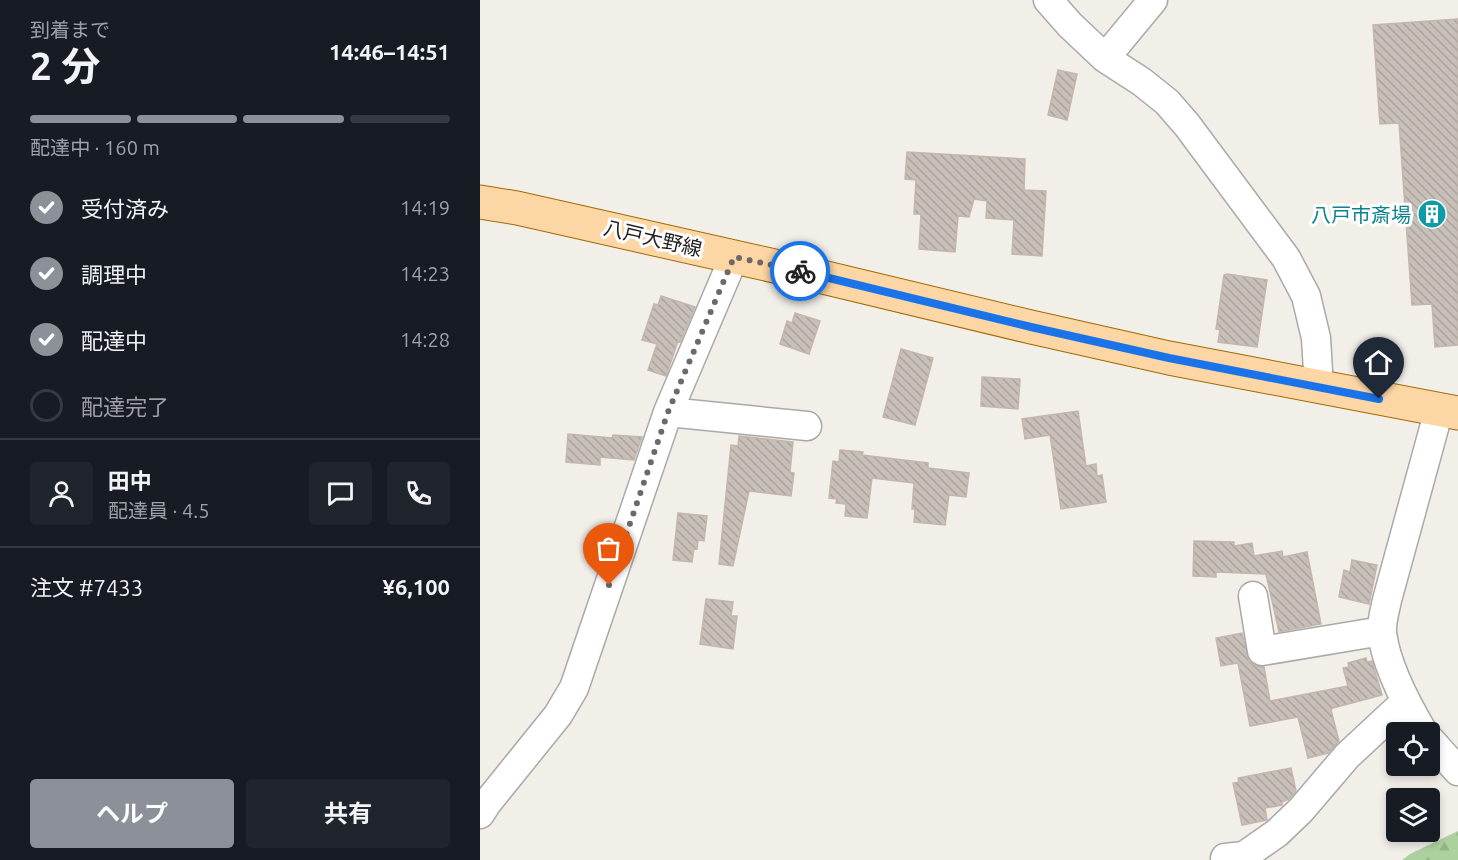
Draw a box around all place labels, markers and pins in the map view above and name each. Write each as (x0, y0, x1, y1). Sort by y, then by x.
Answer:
building icon: 八戸市斎場 (1416, 198, 1448, 230)
place label: 八戸市斎場 (1311, 203, 1411, 226)
pin (1353, 337, 1404, 399)
pin (583, 523, 634, 585)

